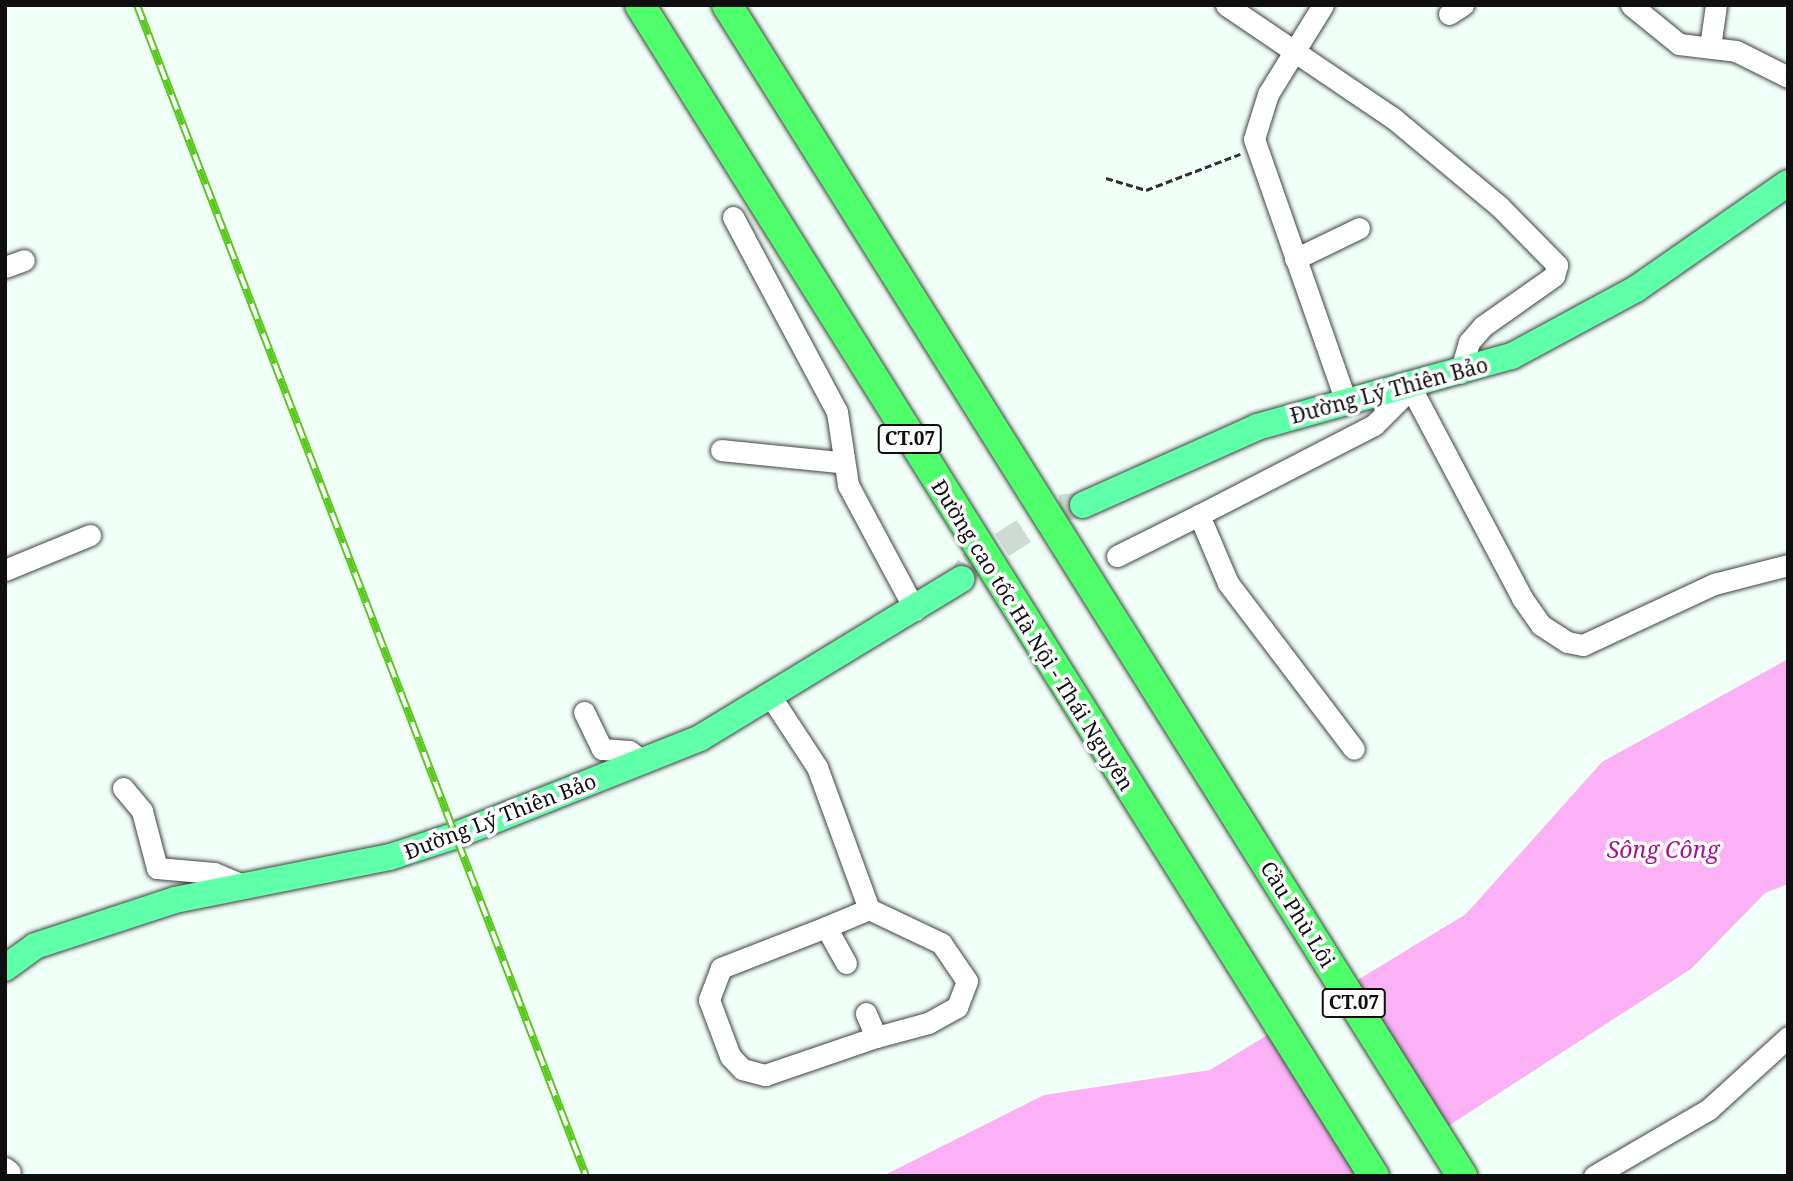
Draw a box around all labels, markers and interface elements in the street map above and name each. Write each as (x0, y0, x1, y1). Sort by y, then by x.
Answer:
street label: Đường Lý Thiên Bảo (1287, 351, 1491, 429)
road number: CT.07 (877, 424, 943, 454)
street label: Đường cao tốc Hà Nội - Thái Nguyên (926, 475, 1140, 795)
street label: Đường Lý Thiên Bảo (400, 768, 600, 864)
water label: Sông Công (1607, 835, 1719, 863)
street label: Cầu Phù Lôi (1255, 856, 1341, 972)
road number: CT.07 (1321, 987, 1387, 1018)

